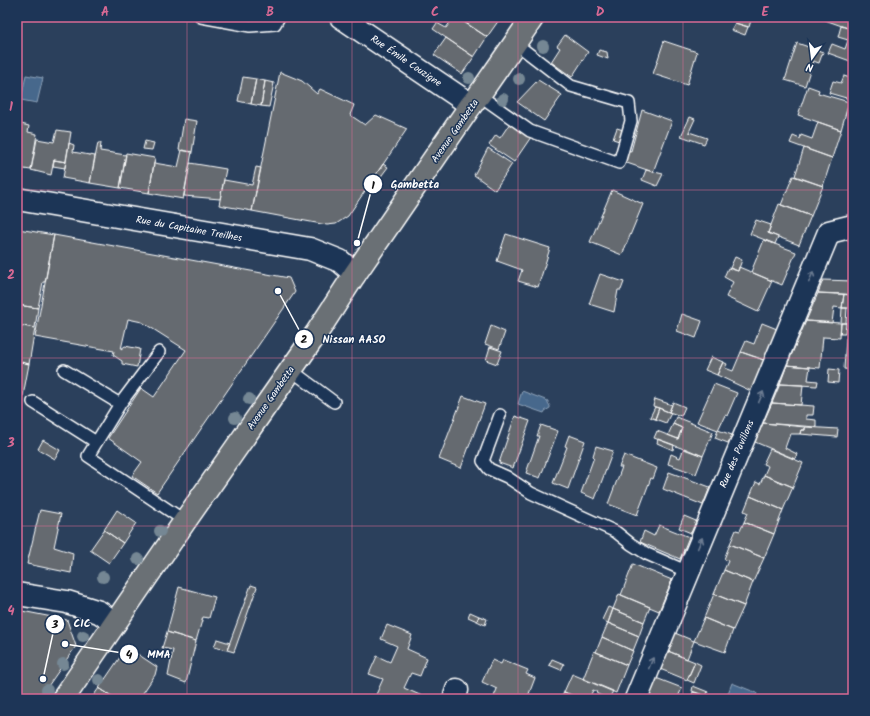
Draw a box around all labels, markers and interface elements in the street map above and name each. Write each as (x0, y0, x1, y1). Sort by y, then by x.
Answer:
text: A (101, 2, 109, 23)
text: B (266, 2, 274, 23)
text: C (431, 2, 439, 23)
text: D (596, 2, 605, 23)
text: E (761, 2, 769, 23)
street label: Rue Émile Couzigne (367, 31, 445, 91)
north arrow (792, 38, 832, 78)
text: N (804, 57, 815, 76)
street label: Avenue Gambetta (427, 96, 483, 166)
text: 1 (9, 97, 13, 118)
callout: Gambetta (363, 173, 447, 196)
text: 1 (371, 176, 375, 195)
text: Gambetta (391, 176, 440, 194)
street label: Rue du Capitaine Treilhes (135, 212, 244, 246)
text: 2 (7, 265, 15, 286)
one-way arrow (807, 271, 815, 283)
callout: Nissan AASO (294, 328, 393, 351)
text: 2 (301, 330, 308, 349)
text: Nissan AASO (323, 331, 386, 349)
street label: Avenue Gambetta (243, 363, 299, 433)
one-way arrow (758, 391, 766, 403)
street label: Rue des Pavillons (715, 417, 759, 491)
text: 3 (6, 433, 15, 454)
one-way arrow (697, 537, 705, 549)
text: 4 (7, 601, 15, 622)
callout: CIC (45, 612, 98, 635)
text: 3 (51, 615, 59, 634)
text: CIC (74, 615, 91, 633)
callout: MMA (119, 643, 179, 666)
text: 4 (126, 645, 133, 664)
text: MMA (147, 646, 171, 664)
one-way arrow (647, 657, 655, 669)

